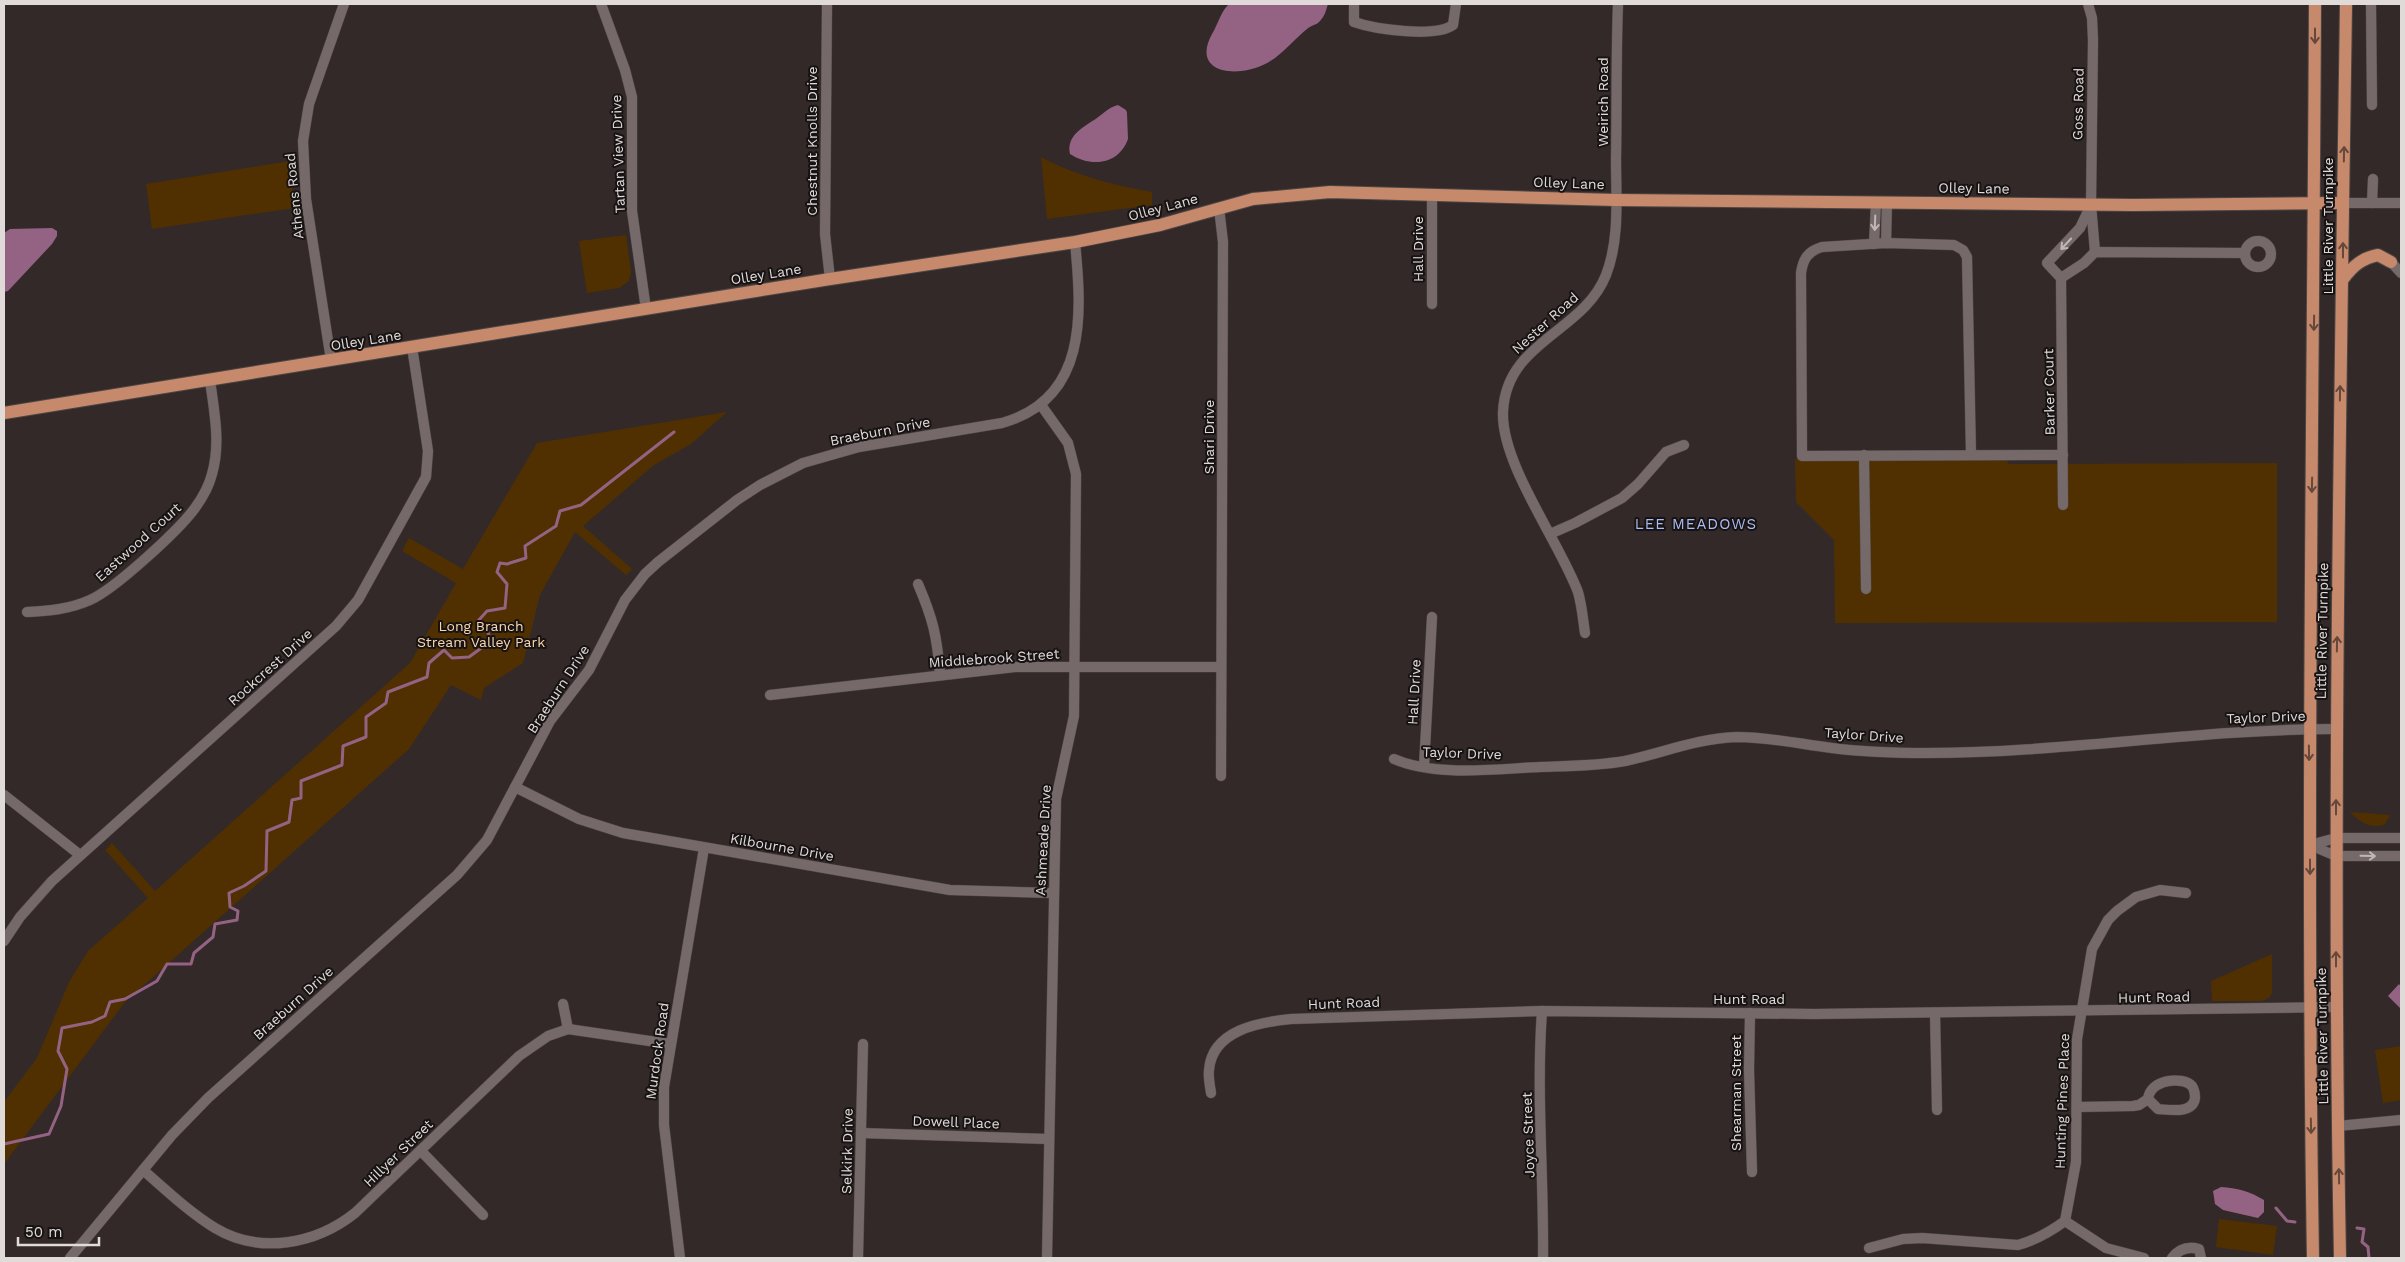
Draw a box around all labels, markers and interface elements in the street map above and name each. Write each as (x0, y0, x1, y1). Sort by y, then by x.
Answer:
one-way arrow (2310, 28, 2320, 44)
street label: Weirich Road (1595, 57, 1611, 147)
street label: Chestnut Knolls Drive (804, 66, 820, 216)
street label: Goss Road (2069, 68, 2087, 140)
street label: Tartan View Drive (608, 94, 628, 214)
one-way arrow (2339, 147, 2348, 163)
street label: Athens Road (282, 152, 306, 240)
street label: Little River Turnpike (2320, 157, 2336, 295)
street label: Olley Lane (1533, 174, 1605, 192)
street label: Olley Lane (1938, 179, 2010, 197)
street label: Olley Lane (1126, 190, 1200, 224)
one-way arrow (1870, 214, 1880, 231)
street label: Hall Drive (1410, 216, 1426, 282)
one-way arrow (2060, 237, 2072, 250)
one-way arrow (2338, 242, 2348, 258)
street label: Olley Lane (729, 261, 803, 287)
street label: Nester Road (1508, 289, 1582, 357)
one-way arrow (2309, 314, 2319, 331)
street label: Olley Lane (329, 327, 403, 353)
street label: Barker Court (2040, 348, 2058, 435)
one-way arrow (2336, 385, 2345, 401)
street label: Shari Drive (1201, 400, 1217, 474)
street label: Braeburn Drive (828, 413, 932, 449)
one-way arrow (2307, 477, 2317, 493)
street label: Eastwood Court (92, 499, 184, 585)
district label: LEE MEADOWS (1635, 515, 1757, 533)
street label: Little River Turnpike (2313, 562, 2331, 700)
park label: Long Branch Stream Valley Park (417, 618, 545, 650)
street label: Rockcrest Drive (225, 625, 315, 709)
one-way arrow (2332, 637, 2342, 653)
street label: Braeburn Drive (524, 642, 592, 736)
street label: Middlebrook Street (928, 645, 1060, 671)
street label: Hall Drive (1404, 659, 1424, 725)
street label: Taylor Drive (2226, 708, 2306, 726)
street label: Taylor Drive (1824, 724, 1904, 746)
street label: Taylor Drive (1422, 744, 1502, 762)
one-way arrow (2304, 744, 2314, 761)
street label: Ashmeade Drive (1032, 784, 1054, 896)
one-way arrow (2331, 799, 2341, 816)
street label: Kilbourne Drive (729, 830, 835, 864)
one-way arrow (2360, 851, 2376, 861)
one-way arrow (2305, 858, 2315, 875)
one-way arrow (2331, 951, 2341, 967)
street label: Braeburn Drive (250, 963, 336, 1043)
street label: Little River Turnpike (2313, 967, 2331, 1105)
street label: Hunt Road (2118, 988, 2190, 1006)
street label: Hunt Road (1713, 991, 1785, 1007)
street label: Hunt Road (1308, 994, 1380, 1012)
street label: Murdock Road (642, 1002, 672, 1100)
street label: Hunting Pines Place (2052, 1033, 2072, 1169)
street label: Shearman Street (1728, 1035, 1744, 1151)
street label: Joyce Street (1518, 1092, 1537, 1178)
street label: Selkirk Drive (838, 1108, 856, 1194)
street label: Dowell Place (912, 1112, 1000, 1132)
street label: Hillyer Street (360, 1116, 436, 1190)
one-way arrow (2306, 1118, 2316, 1134)
one-way arrow (2334, 1168, 2343, 1184)
scale bar (18, 1214, 99, 1246)
text: 50 m (25, 1223, 62, 1241)

